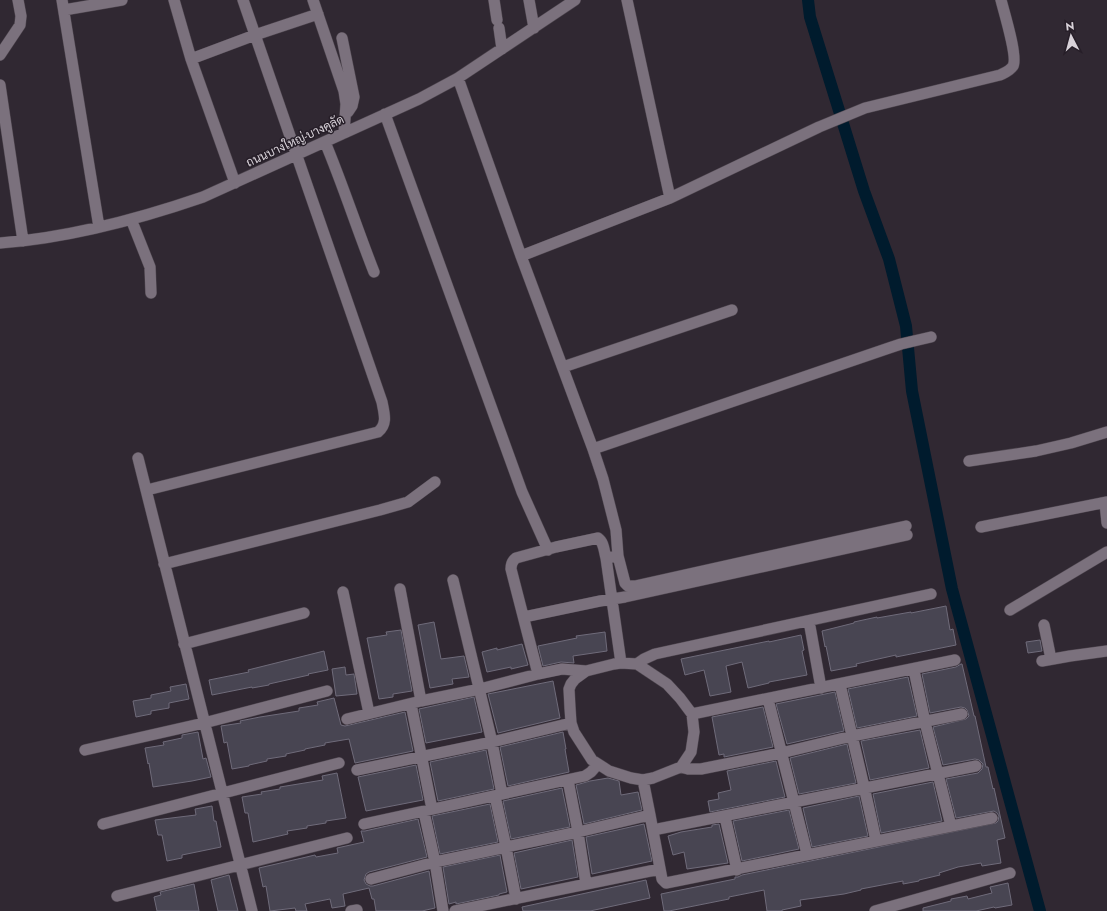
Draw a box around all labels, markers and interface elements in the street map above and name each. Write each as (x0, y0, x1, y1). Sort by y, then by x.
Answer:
north arrow (1051, 16, 1091, 56)
text: N (1065, 18, 1075, 34)
street label: ถนนบางใหญ่-บางคูลัด (243, 110, 347, 172)

